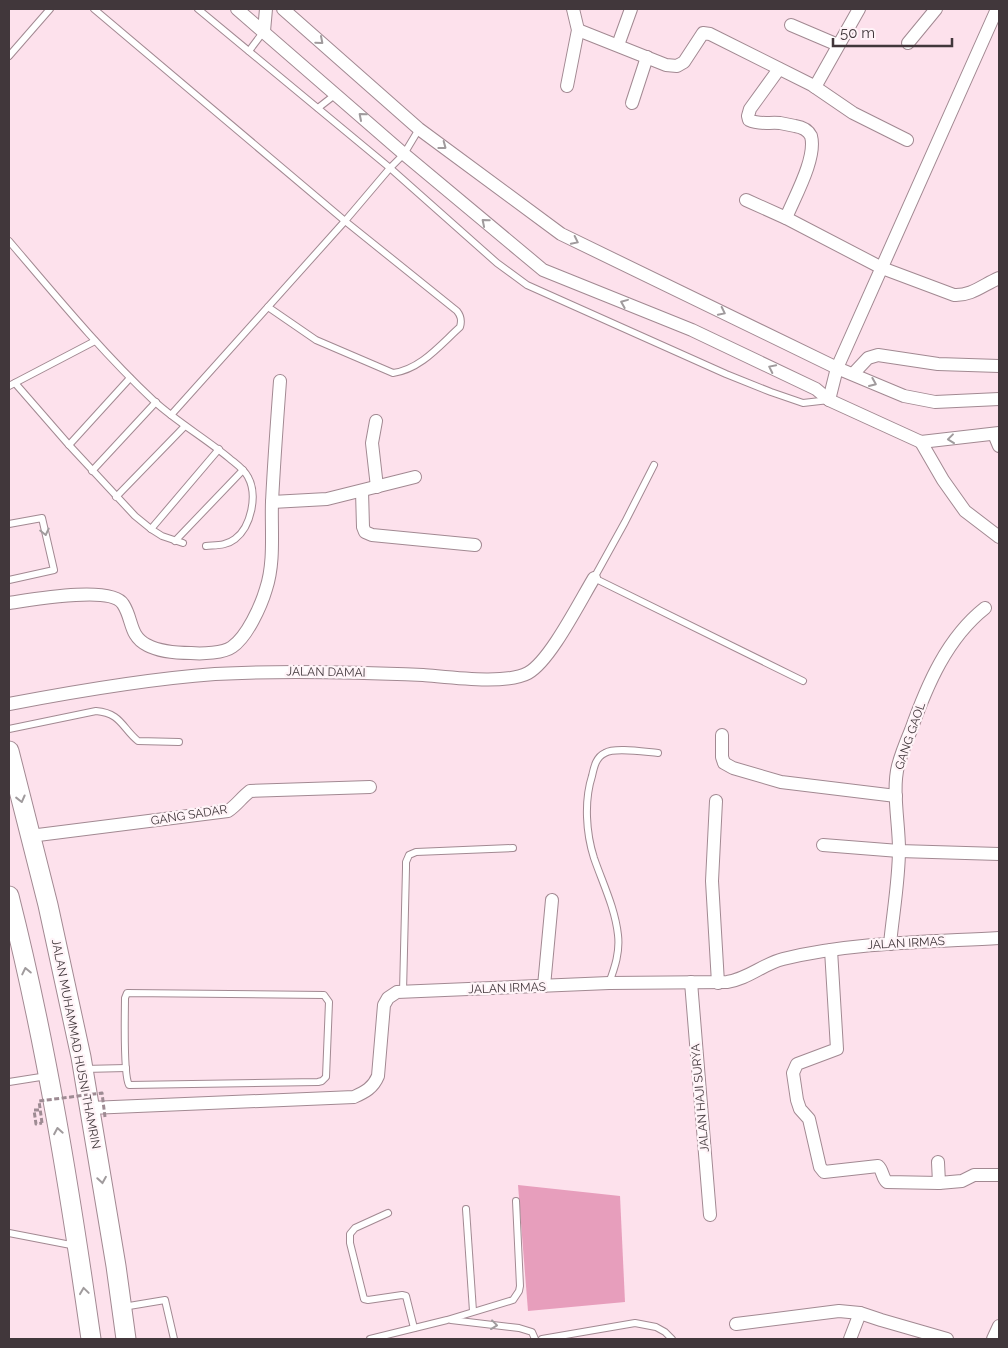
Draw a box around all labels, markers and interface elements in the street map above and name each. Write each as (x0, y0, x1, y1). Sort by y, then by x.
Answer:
scale bar (833, 15, 952, 47)
text: 50 m (840, 24, 875, 42)
one-way arrow (314, 35, 323, 44)
one-way arrow (358, 113, 367, 122)
one-way arrow (437, 140, 447, 149)
one-way arrow (482, 219, 491, 227)
one-way arrow (570, 234, 579, 244)
one-way arrow (620, 298, 629, 309)
one-way arrow (716, 305, 725, 315)
one-way arrow (768, 364, 777, 375)
one-way arrow (868, 376, 877, 387)
one-way arrow (947, 433, 955, 444)
one-way arrow (39, 528, 50, 537)
street label: JALAN DAMAI (286, 664, 366, 680)
street label: GANG GAOL (892, 701, 928, 771)
one-way arrow (15, 794, 26, 803)
street label: GANG SADAR (150, 802, 228, 828)
street label: JALAN IRMAS (867, 934, 945, 952)
street label: JALAN MUHAMMAD HUSNI THAMRIN (49, 938, 103, 1150)
one-way arrow (22, 967, 32, 976)
street label: JALAN IRMAS (468, 980, 546, 996)
street label: JALAN HAJI SURYA (688, 1043, 712, 1153)
one-way arrow (54, 1126, 64, 1135)
one-way arrow (96, 1176, 107, 1184)
one-way arrow (79, 1287, 90, 1295)
one-way arrow (489, 1319, 498, 1329)

